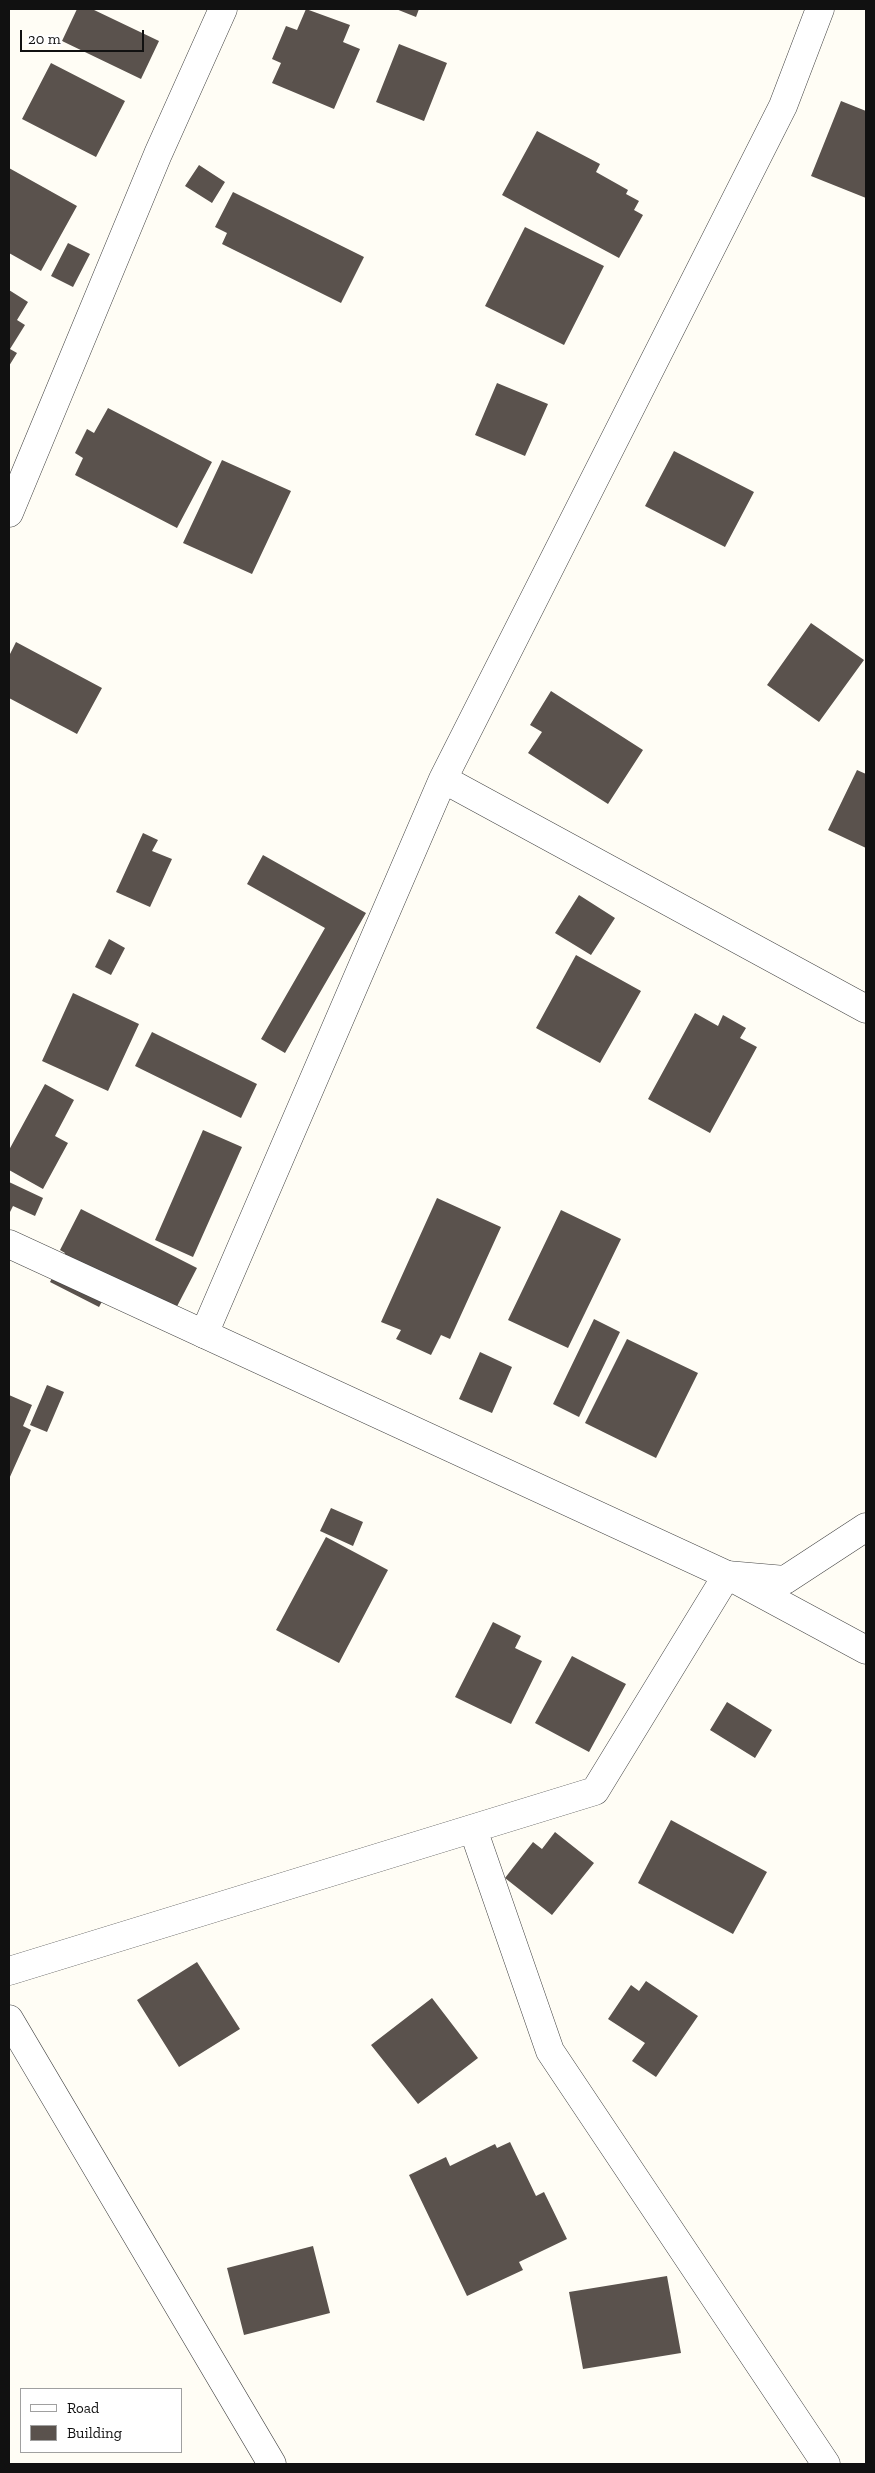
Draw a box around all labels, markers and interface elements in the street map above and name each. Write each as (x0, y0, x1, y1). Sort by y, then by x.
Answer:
scale bar (22, 20, 146, 52)
text: 20 m (28, 30, 61, 48)
legend (20, 2388, 182, 2453)
text: Road (67, 2399, 99, 2417)
text: Building (67, 2424, 122, 2442)

